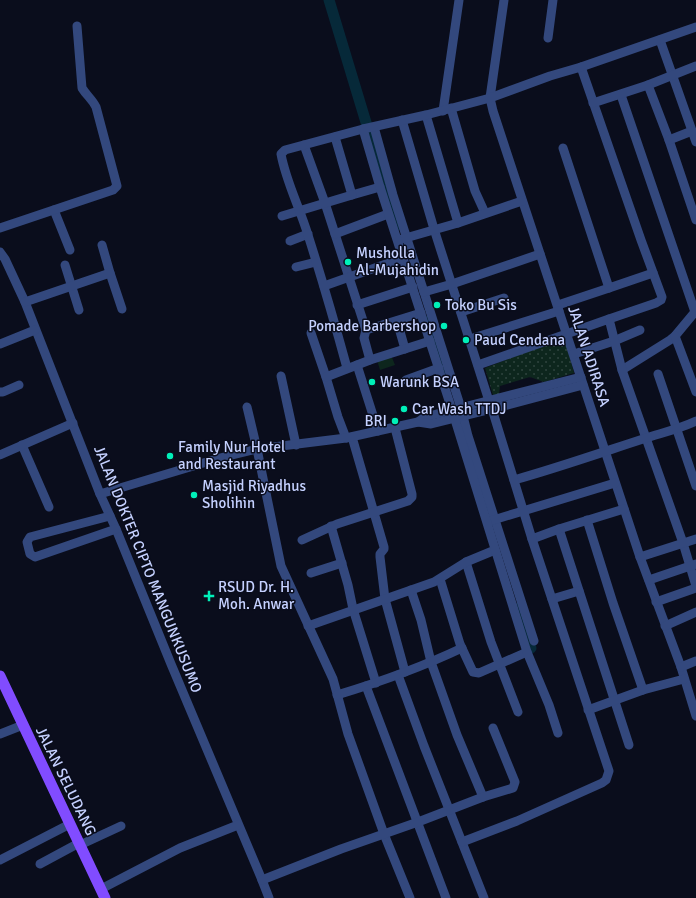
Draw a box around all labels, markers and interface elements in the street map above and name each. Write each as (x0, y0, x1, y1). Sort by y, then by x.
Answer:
place label: Musholla Al-Mujahidin (356, 244, 439, 279)
marker: Musholla Al-Mujahidin (343, 257, 353, 267)
place label: Toko Bu Sis (445, 296, 517, 314)
marker: Toko Bu Sis (432, 300, 442, 310)
street label: JALAN ADIRASA (564, 303, 614, 409)
place label: Pomade Barbershop (308, 317, 436, 335)
marker: Pomade Barbershop (439, 321, 449, 331)
place label: Paud Cendana (474, 331, 565, 349)
marker: Paud Cendana (461, 335, 471, 345)
place label: Warunk BSA (380, 373, 459, 391)
marker: Warunk BSA (367, 377, 377, 387)
place label: Car Wash TTDJ (412, 400, 507, 418)
marker: Car Wash TTDJ (399, 404, 409, 414)
place label: BRI (365, 412, 387, 430)
marker: BRI (390, 416, 400, 426)
place label: Family Nur Hotel and Restaurant (178, 438, 286, 473)
street label: JALAN DOKTER CIPTO MANGUNKUSUMO (90, 443, 206, 695)
marker: Family Nur Hotel and Restaurant (165, 451, 175, 461)
place label: Masjid Riyadhus Sholihin (202, 477, 306, 512)
marker: Masjid Riyadhus Sholihin (189, 490, 199, 500)
place label: RSUD Dr. H. Moh. Anwar (218, 578, 295, 613)
marker: RSUD Dr. H. Moh. Anwar (203, 590, 215, 602)
street label: JALAN SELUDANG (32, 724, 100, 838)

